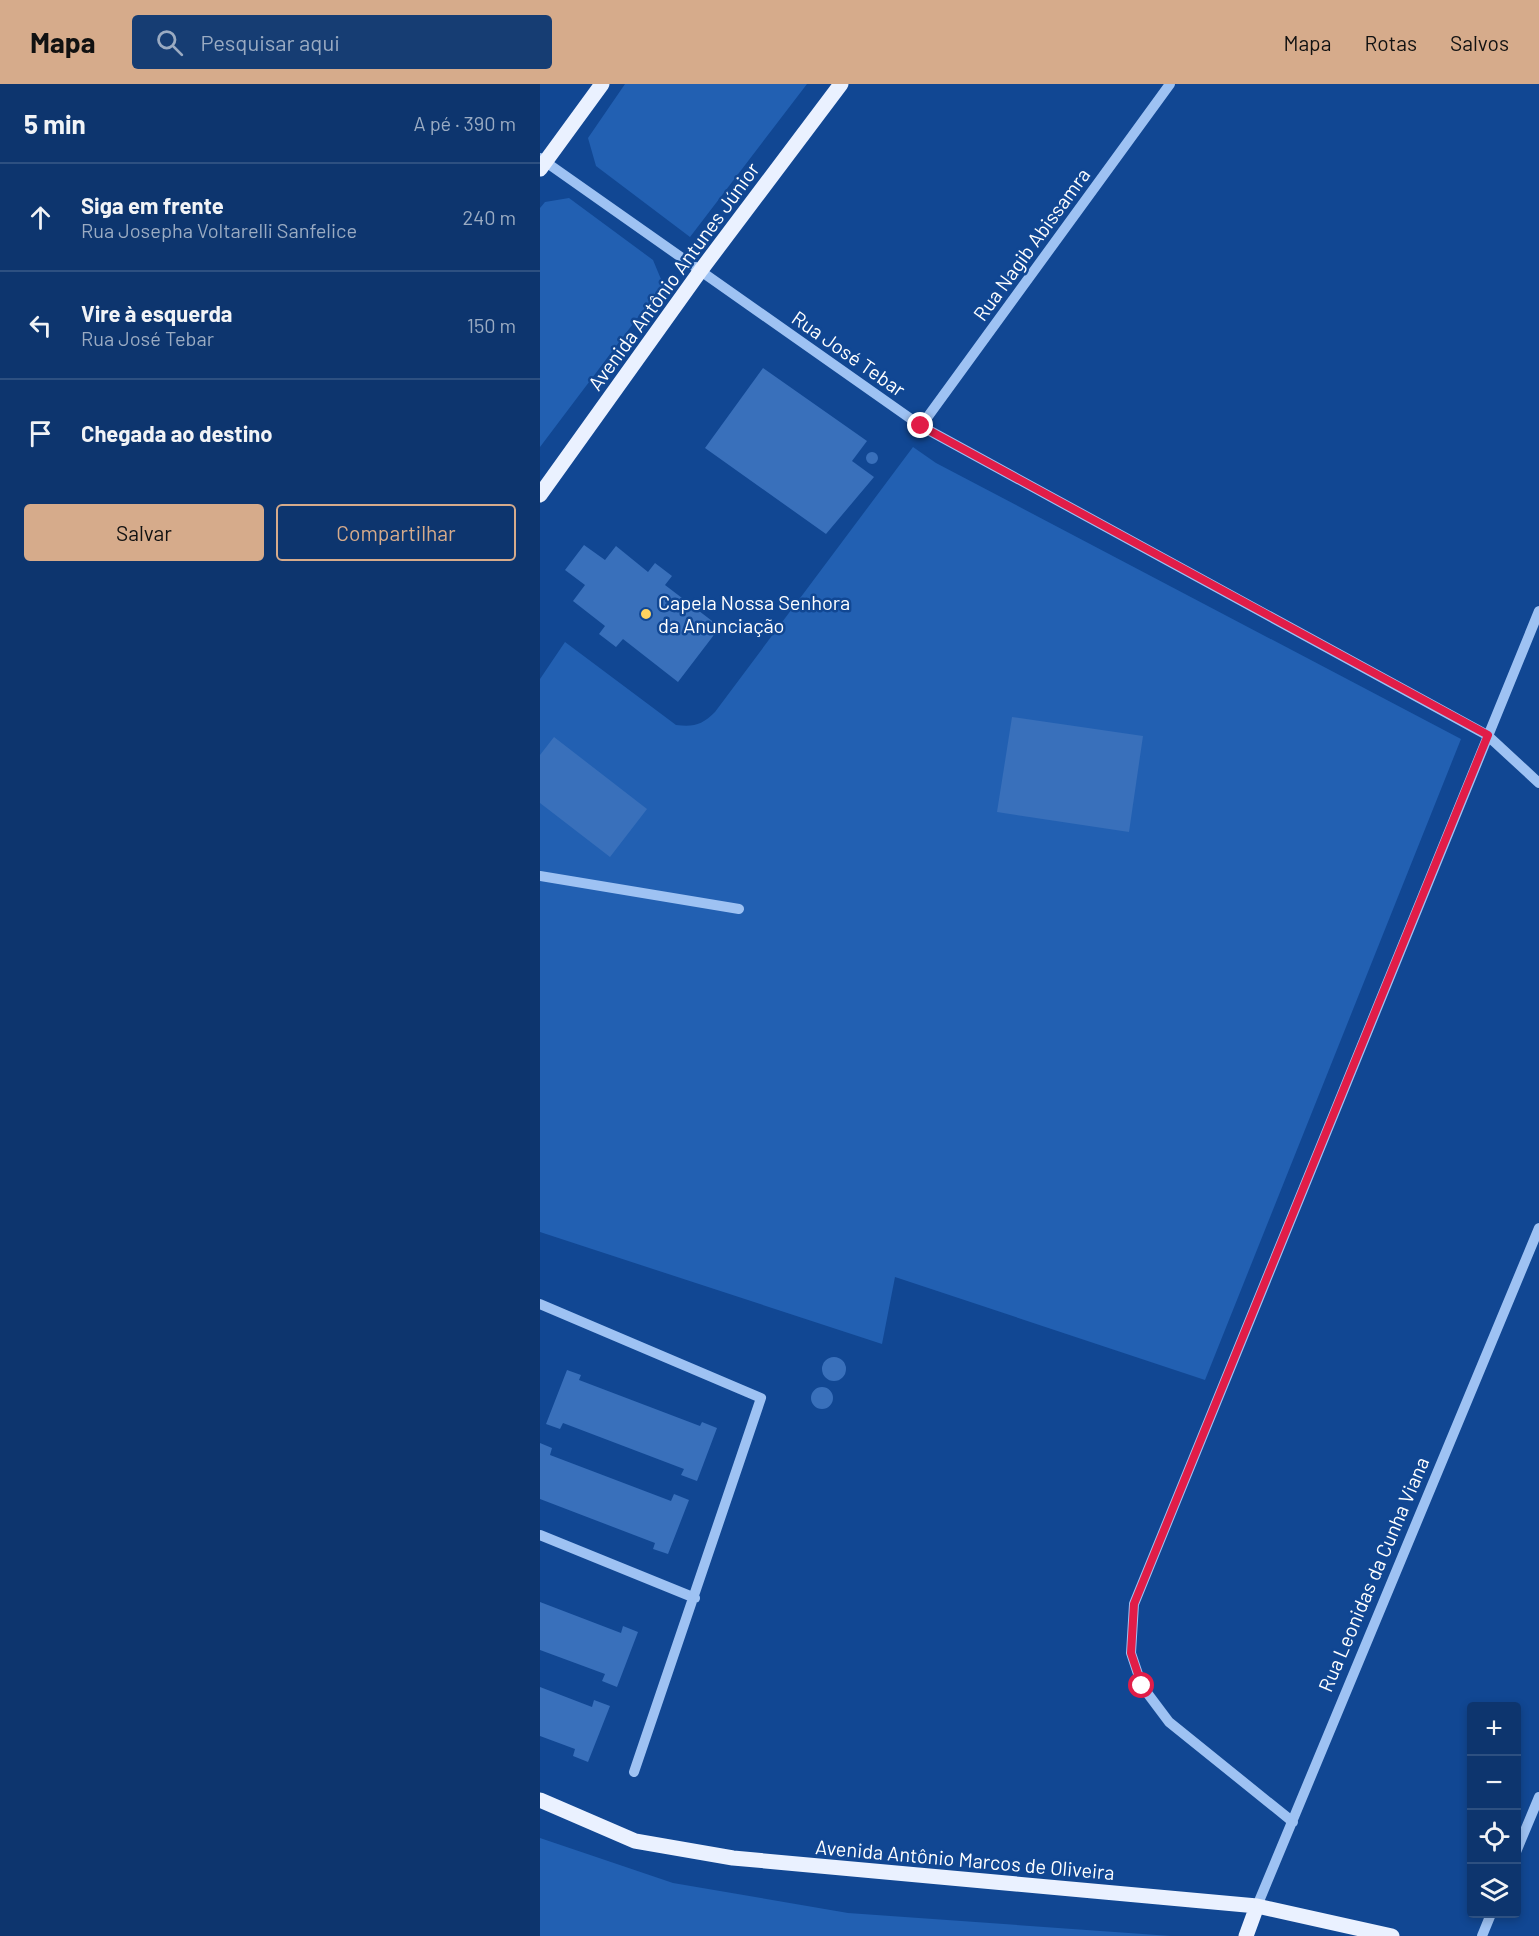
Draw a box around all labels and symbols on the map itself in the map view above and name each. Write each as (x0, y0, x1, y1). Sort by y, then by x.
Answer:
street label: Avenida Antônio Antunes Júnior (582, 157, 764, 395)
street label: Rua Nagib Abissamra (968, 163, 1094, 325)
street label: Rua José Tebar (788, 305, 910, 401)
route end (907, 412, 933, 438)
place label: Capela Nossa Senhora da Anunciação (658, 590, 850, 637)
marker: Capela Nossa Senhora da Anunciação (639, 607, 653, 621)
street label: Rua Leonidas da Cunha Viana (1313, 1453, 1433, 1695)
route start (1128, 1672, 1154, 1698)
street label: Avenida Antônio Marcos de Oliveira (814, 1834, 1116, 1884)

